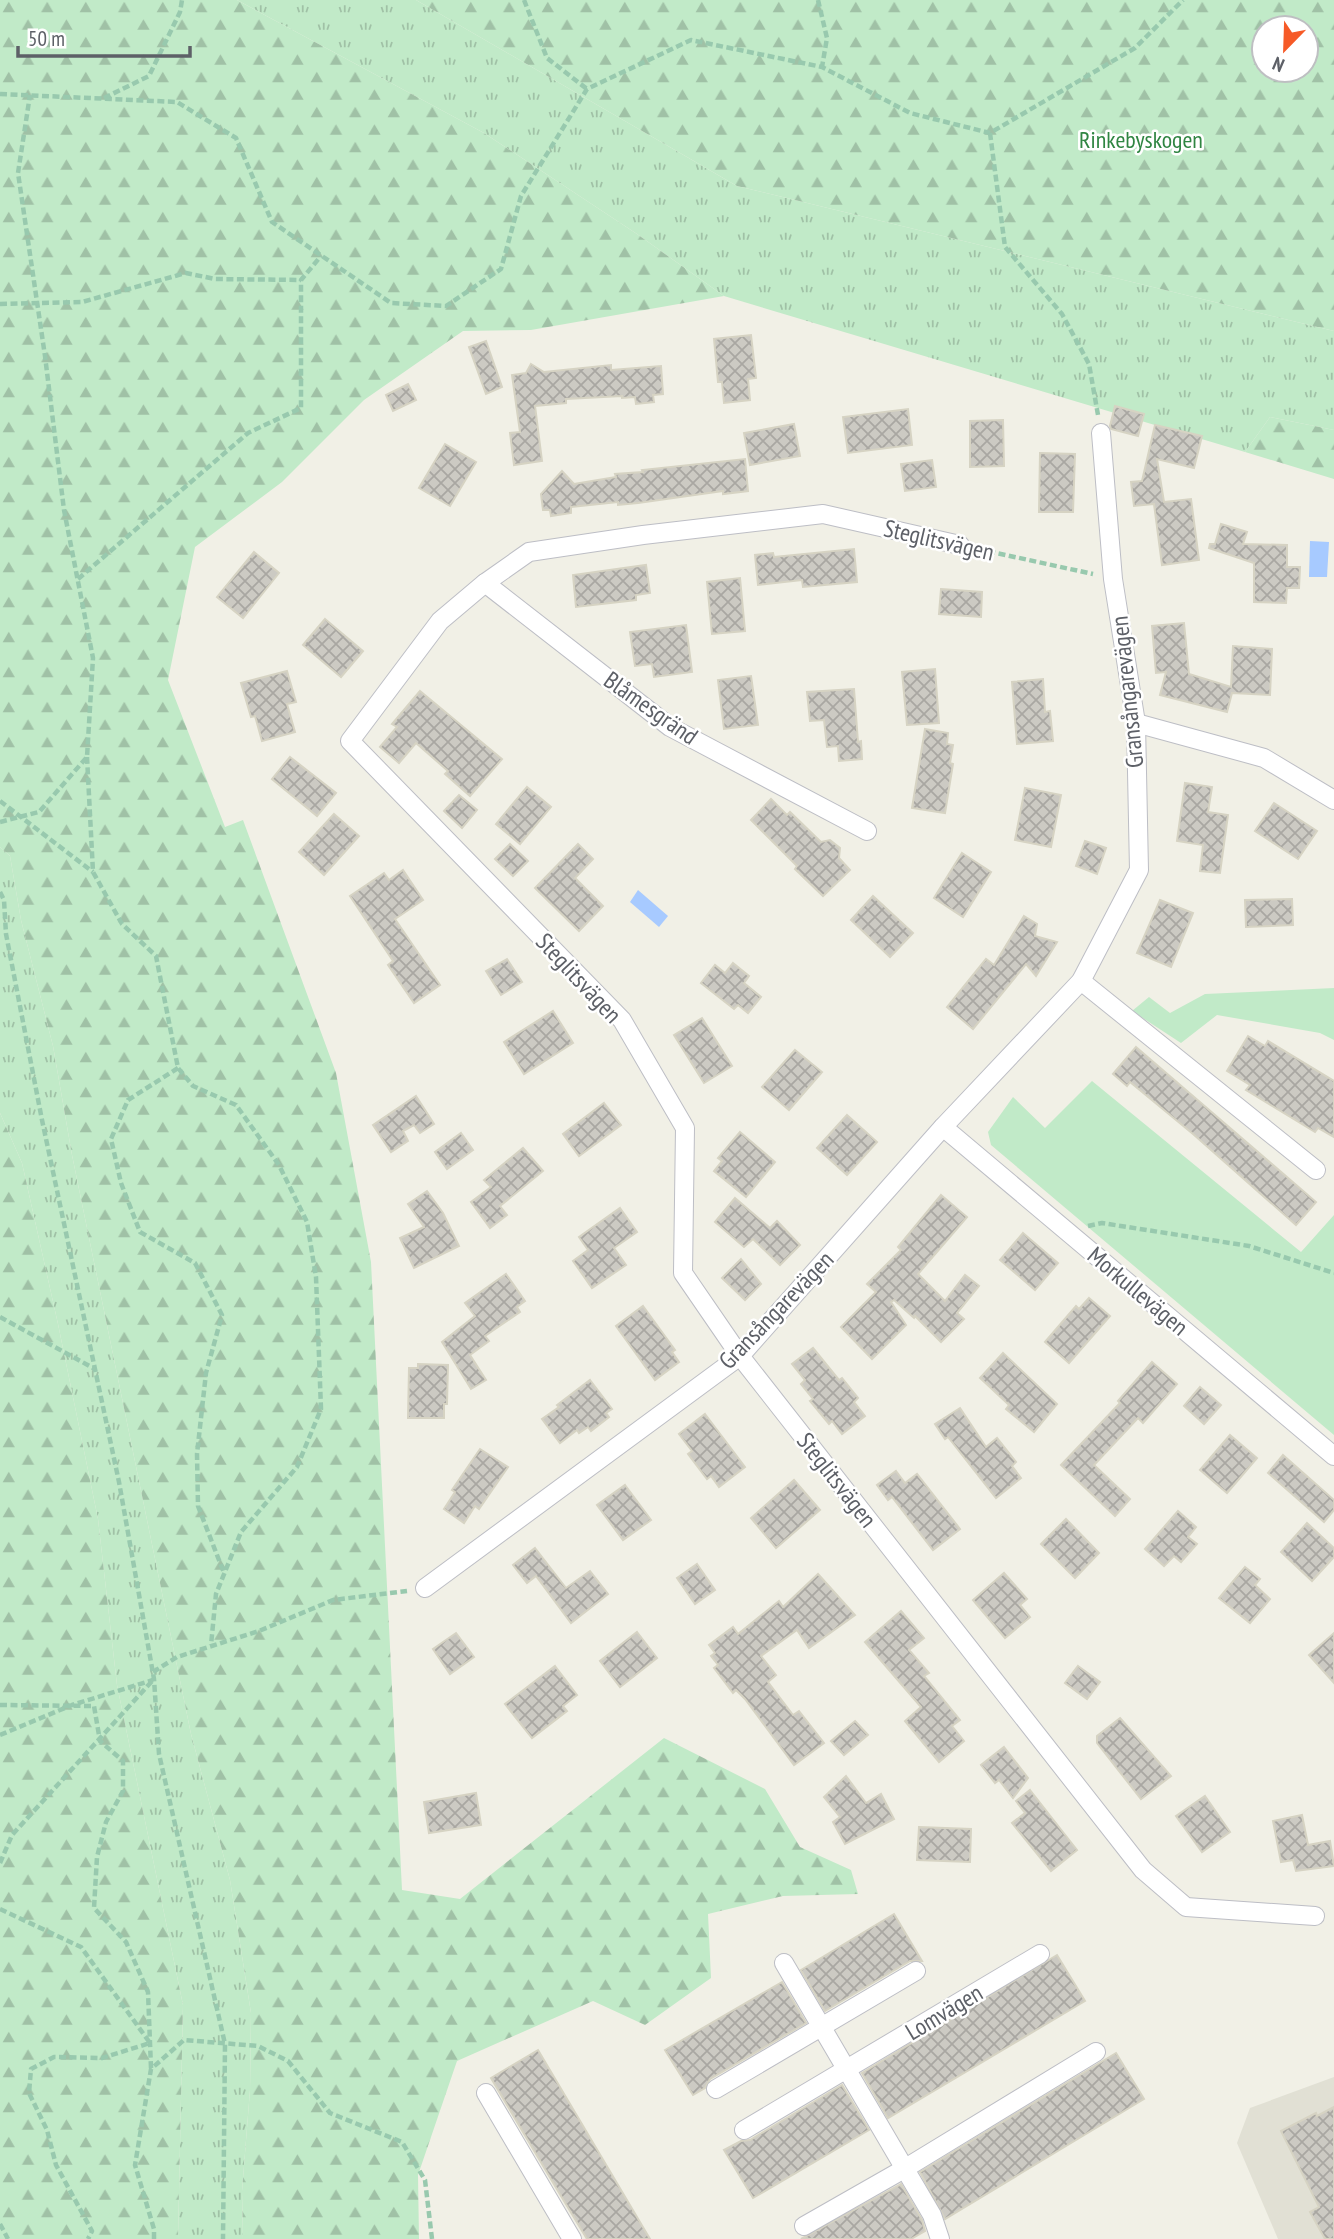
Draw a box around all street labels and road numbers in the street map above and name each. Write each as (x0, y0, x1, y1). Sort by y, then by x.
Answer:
street label: Steglitsvägen (881, 512, 997, 568)
street label: Gransångarevägen (1104, 615, 1150, 769)
street label: Blåmesgränd (598, 664, 704, 752)
street label: Steglitsvägen (529, 926, 629, 1030)
street label: Morkullevägen (1081, 1240, 1195, 1342)
street label: Gransångarevägen (712, 1244, 840, 1376)
street label: Steglitsvägen (790, 1426, 884, 1534)
street label: Lomvägen (900, 1977, 988, 2047)

